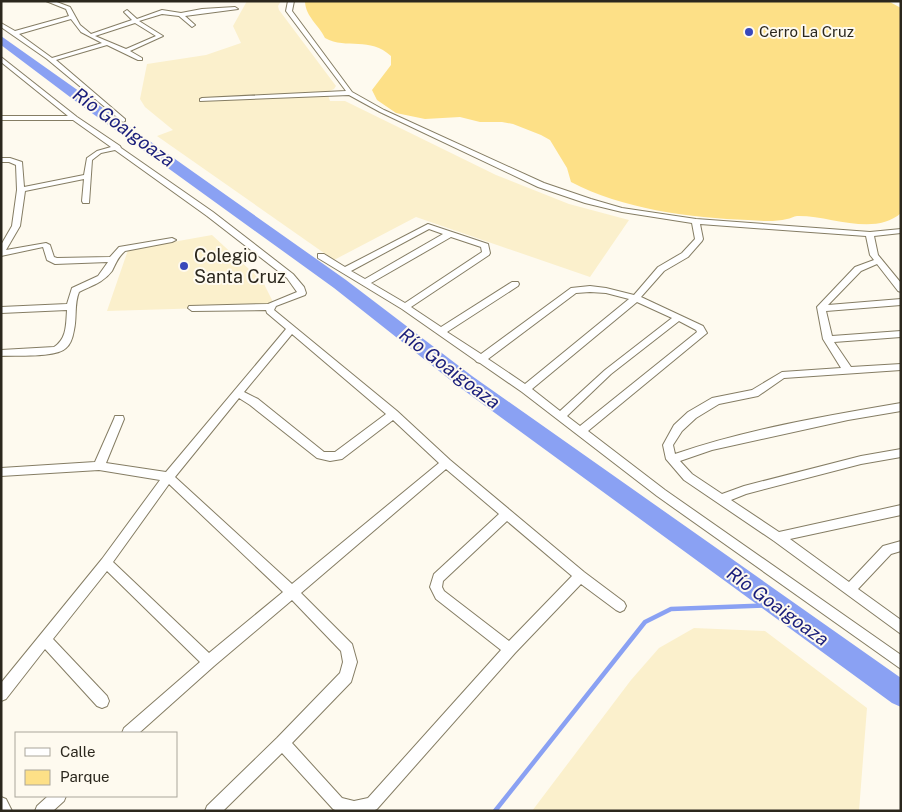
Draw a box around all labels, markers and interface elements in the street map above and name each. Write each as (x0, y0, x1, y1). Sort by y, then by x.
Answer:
place label: Cerro La Cruz (759, 23, 854, 40)
marker: Cerro La Cruz (743, 26, 755, 38)
water label: Río Goaigoaza (69, 83, 179, 171)
place label: Colegio Santa Cruz (194, 245, 286, 287)
marker: Colegio Santa Cruz (178, 260, 190, 272)
water label: Río Goaigoaza (395, 323, 505, 413)
water label: Río Goaigoaza (723, 562, 833, 650)
legend (15, 732, 178, 797)
text: Calle (60, 743, 96, 760)
text: Parque (60, 768, 110, 785)

